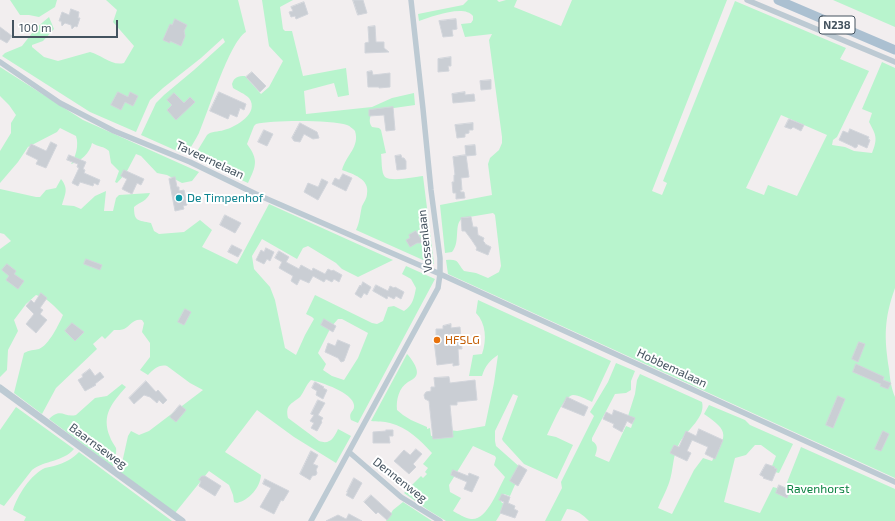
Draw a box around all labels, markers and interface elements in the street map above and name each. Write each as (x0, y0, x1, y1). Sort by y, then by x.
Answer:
scale bar (14, 12, 120, 38)
road number: N238 (819, 16, 855, 34)
text: 100 m (19, 20, 51, 34)
street label: Taveernelaan (174, 138, 246, 182)
place label: De Timpenhof (187, 191, 263, 205)
marker: De Timpenhof (174, 193, 184, 203)
street label: Vossenlaan (415, 209, 435, 273)
place label: HFSLG (445, 333, 480, 347)
marker: HFSLG (432, 335, 442, 345)
street label: Hobbemalaan (635, 345, 709, 391)
street label: Baarnseweg (66, 420, 130, 472)
street label: Dennenweg (370, 454, 430, 506)
park label: Ravenhorst (787, 482, 849, 496)

